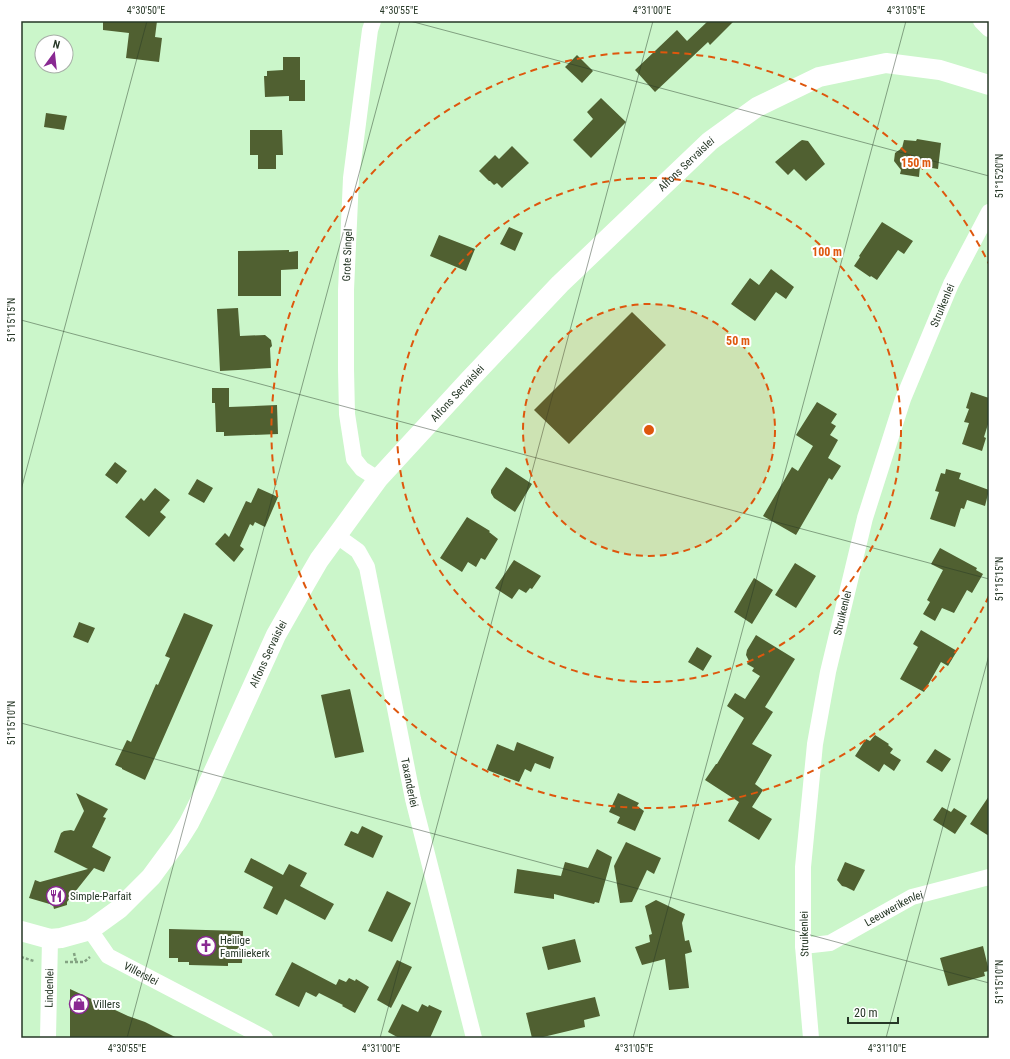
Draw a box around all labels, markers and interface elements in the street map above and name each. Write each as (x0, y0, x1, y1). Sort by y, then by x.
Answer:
text: 4°30'50"E (127, 5, 165, 16)
text: 4°30'55"E (380, 5, 418, 16)
text: 4°31'00"E (633, 5, 671, 16)
text: 4°31'05"E (887, 5, 925, 16)
north arrow (34, 34, 74, 74)
text: N (52, 38, 62, 52)
street label: Alfons Servaislei (656, 134, 717, 194)
text: 51°15'20"N (994, 154, 1005, 198)
text: 150 m (901, 156, 931, 170)
street label: Grote Singel (340, 228, 355, 282)
text: 100 m (812, 245, 842, 259)
street label: Struikenlei (928, 282, 957, 329)
text: 51°15'15"N (6, 298, 17, 342)
text: 50 m (726, 334, 750, 348)
street label: Alfons Servaislei (428, 362, 487, 425)
centre of rings (642, 423, 656, 437)
text: 51°15'15"N (994, 557, 1005, 601)
street label: Struikenlei (831, 589, 854, 637)
street label: Alfons Servaislei (247, 618, 290, 690)
text: 51°15'10"N (6, 701, 17, 745)
street label: Taxanderlei (398, 757, 421, 809)
restaurant icon: Simple-Parfait (45, 885, 67, 907)
street label: Leeuwerikenlei (862, 888, 925, 929)
place label: Simple-Parfait (70, 890, 132, 903)
street label: Struikenlei (798, 911, 811, 957)
place label: Heilige Familiekerk (220, 934, 270, 960)
church icon: Heilige Familiekerk (195, 935, 217, 957)
street label: Villerslei (121, 959, 161, 988)
text: 51°15'10"N (994, 960, 1005, 1004)
street label: Lindenlei (43, 968, 56, 1008)
shop icon: Villers (68, 993, 90, 1015)
place label: Villers (93, 998, 120, 1011)
scale bar (848, 999, 898, 1025)
text: 20 m (854, 1006, 878, 1020)
text: 4°30'55"E (108, 1043, 146, 1054)
text: 4°31'00"E (362, 1043, 400, 1054)
text: 4°31'05"E (615, 1043, 653, 1054)
text: 4°31'10"E (868, 1043, 906, 1054)

